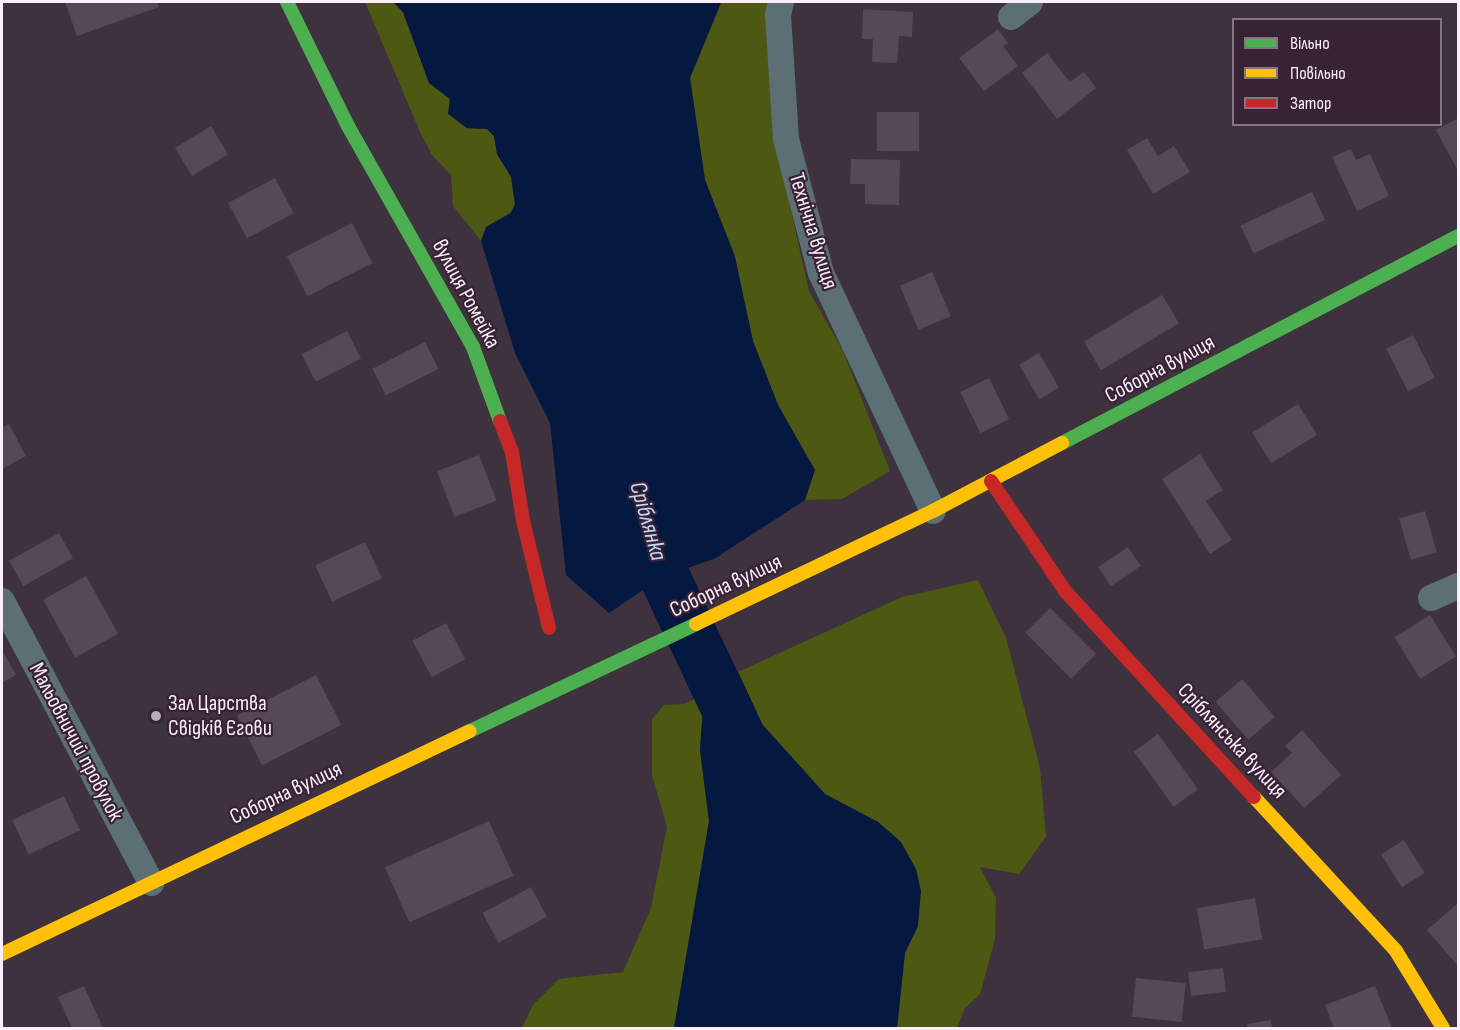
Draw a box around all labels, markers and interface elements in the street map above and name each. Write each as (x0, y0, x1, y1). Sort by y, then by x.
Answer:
legend (1232, 18, 1442, 126)
text: Вільно (1290, 33, 1330, 54)
text: Повільно (1290, 63, 1346, 84)
text: Затор (1290, 93, 1331, 114)
street label: Технічна вулиця (783, 170, 843, 292)
street label: вулиця Ромейка (426, 235, 506, 353)
street label: Соборна вулиця (1101, 329, 1219, 409)
water label: Сріблянка (623, 478, 673, 564)
street label: Соборна вулиця (666, 549, 786, 623)
street label: Мальовничий провулок (23, 658, 129, 826)
street label: Сріблянська вулиця (1172, 678, 1292, 804)
place label: Зал Царства Свідків Єгови (168, 690, 272, 742)
marker: Зал Царства Свідків Єгови (149, 709, 163, 723)
street label: Соборна вулиця (226, 756, 346, 830)

